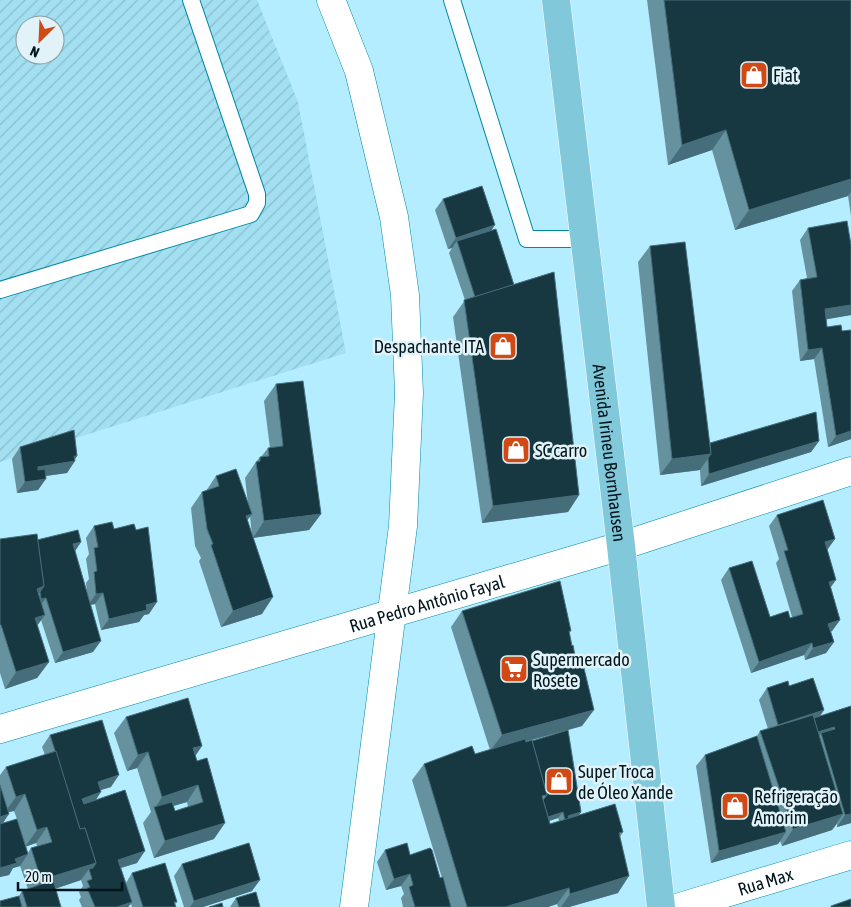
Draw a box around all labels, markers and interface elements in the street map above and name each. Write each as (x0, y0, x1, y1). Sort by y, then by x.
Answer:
north arrow (15, 15, 65, 65)
text: N (28, 43, 42, 61)
shop icon: Fiat (739, 60, 769, 90)
place label: Fiat (773, 65, 798, 86)
shop icon: Despachante ITA (488, 331, 518, 361)
place label: Despachante ITA (374, 336, 484, 357)
street label: Avenida Irineu Bornhausen (589, 363, 631, 543)
shop icon: SC carro (501, 435, 531, 465)
place label: SC carro (535, 440, 587, 461)
street label: Rua Pedro Antônio Fayal (347, 570, 507, 636)
place label: Supermercado Rosete (533, 649, 630, 691)
supermarket icon: Supermercado Rosete (499, 654, 529, 684)
place label: Super Troca de Óleo Xande (578, 761, 673, 803)
shop icon: Super Troca de Óleo Xande (544, 766, 574, 796)
place label: Refrigeração Amorim (754, 786, 838, 828)
shop icon: Refrigeração Amorim (720, 791, 750, 821)
scale bar (18, 860, 121, 892)
street label: Rua Max (735, 863, 795, 899)
text: 20 m (25, 868, 52, 885)

